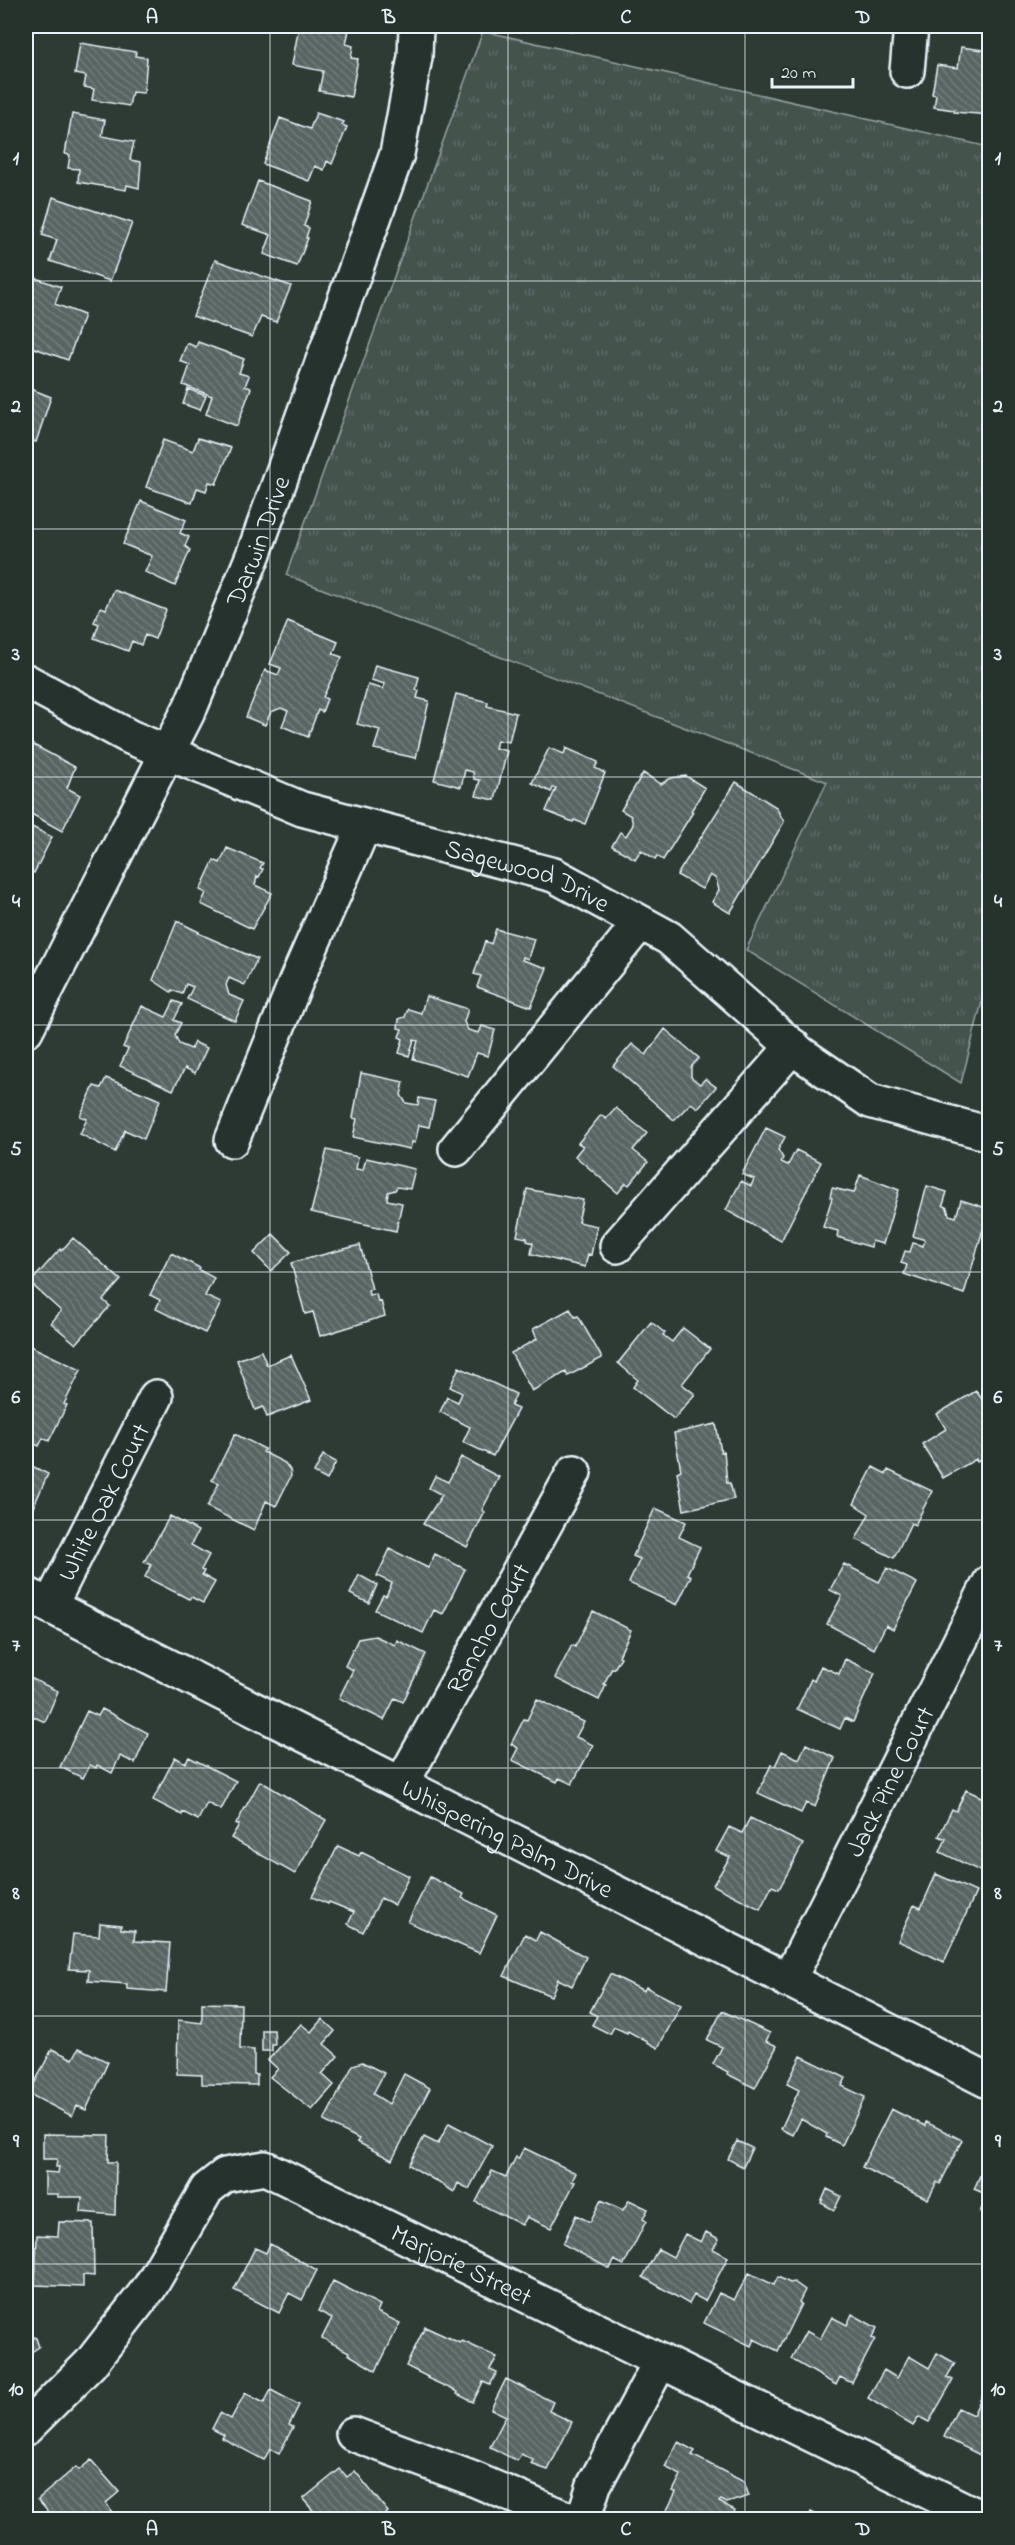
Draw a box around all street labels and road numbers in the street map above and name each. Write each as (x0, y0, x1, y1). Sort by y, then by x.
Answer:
street label: Darwin Drive (218, 471, 302, 613)
street label: Sagewood Drive (440, 831, 616, 924)
street label: White Oak Court (50, 1417, 162, 1589)
street label: Rancho Court (439, 1557, 542, 1702)
street label: Jack Pine Court (838, 1700, 946, 1865)
street label: Whispering Palm Drive (394, 1771, 619, 1910)
street label: Marjorie Street (383, 2216, 538, 2318)

